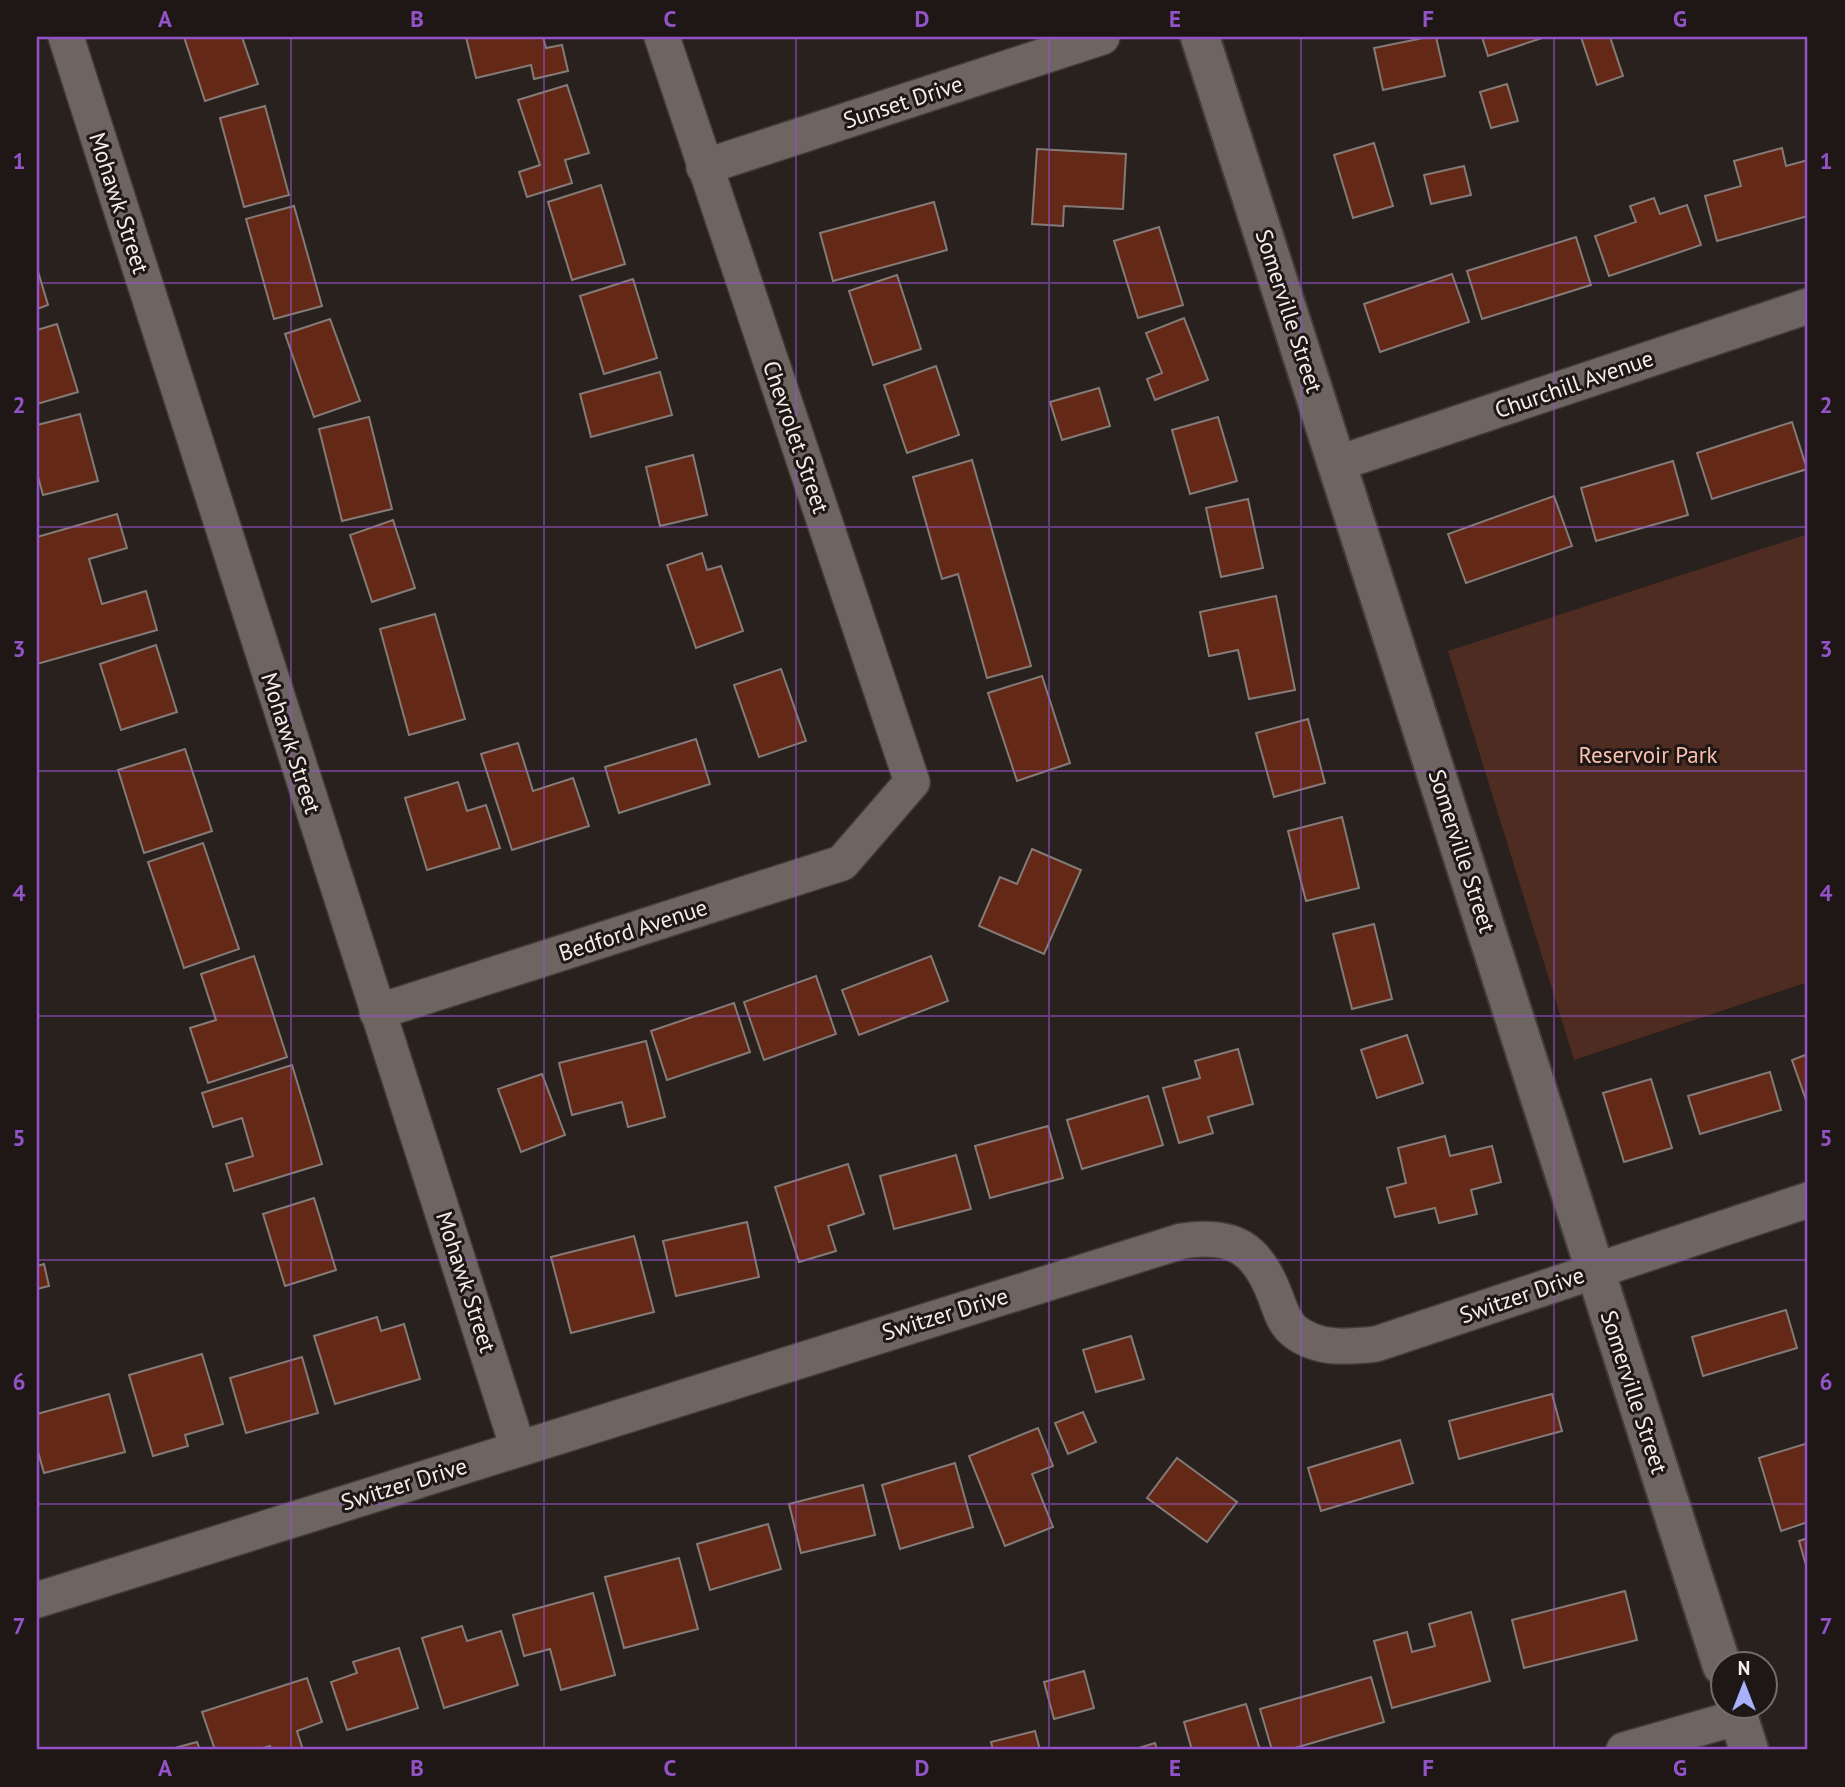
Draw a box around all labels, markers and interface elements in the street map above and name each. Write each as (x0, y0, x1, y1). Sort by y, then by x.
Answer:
text: A (158, 4, 172, 33)
text: B (410, 4, 424, 33)
text: C (664, 4, 677, 33)
text: D (915, 4, 929, 33)
text: E (1169, 4, 1181, 33)
text: F (1422, 4, 1434, 33)
text: G (1673, 4, 1687, 33)
street label: Sunset Drive (839, 69, 966, 134)
street label: Mohawk Street (83, 129, 156, 277)
text: 1 (12, 146, 26, 175)
text: 1 (1819, 146, 1833, 175)
street label: Somerville Street (1249, 226, 1330, 396)
street label: Churchill Avenue (1491, 343, 1657, 424)
street label: Chevrolet Street (757, 357, 836, 517)
text: 2 (12, 390, 26, 419)
text: 2 (1819, 390, 1833, 419)
text: 3 (12, 634, 26, 663)
text: 3 (1819, 634, 1833, 663)
street label: Mohawk Street (255, 669, 328, 817)
park label: Reservoir Park (1578, 740, 1718, 769)
street label: Somerville Street (1422, 766, 1503, 936)
text: 4 (12, 878, 26, 907)
text: 4 (1819, 878, 1833, 907)
street label: Bedford Avenue (555, 892, 711, 967)
text: 5 (12, 1123, 26, 1152)
text: 5 (1819, 1123, 1833, 1152)
street label: Mohawk Street (430, 1208, 503, 1356)
street label: Switzer Drive (1456, 1260, 1588, 1329)
street label: Switzer Drive (878, 1281, 1011, 1346)
street label: Somerville Street (1594, 1307, 1675, 1477)
text: 6 (12, 1367, 26, 1396)
text: 6 (1819, 1367, 1833, 1396)
street label: Switzer Drive (337, 1451, 470, 1516)
text: 7 (12, 1611, 26, 1640)
text: 7 (1819, 1611, 1833, 1640)
north arrow (1708, 1650, 1778, 1720)
text: N (1738, 1656, 1750, 1680)
text: A (158, 1753, 172, 1782)
text: B (410, 1753, 424, 1782)
text: C (664, 1753, 677, 1782)
text: D (915, 1753, 929, 1782)
text: E (1169, 1753, 1181, 1782)
text: F (1422, 1753, 1434, 1782)
text: G (1673, 1753, 1687, 1782)

